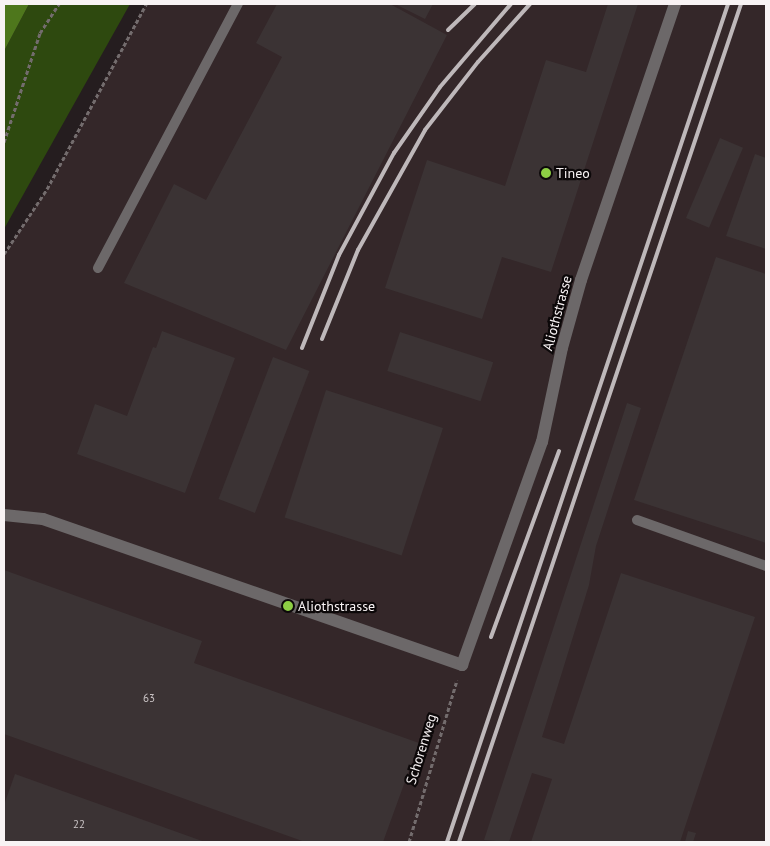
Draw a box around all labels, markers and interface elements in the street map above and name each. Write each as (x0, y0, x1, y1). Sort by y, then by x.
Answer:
place label: Tineo (556, 165, 590, 181)
marker: Tineo (540, 167, 552, 179)
street label: Aliothstrasse (539, 274, 575, 352)
place label: Aliothstrasse (298, 598, 375, 614)
marker: Aliothstrasse (282, 600, 294, 612)
house number: 63 (143, 691, 155, 705)
street label: Schorenweg (402, 712, 440, 786)
house number: 22 (73, 817, 85, 831)

